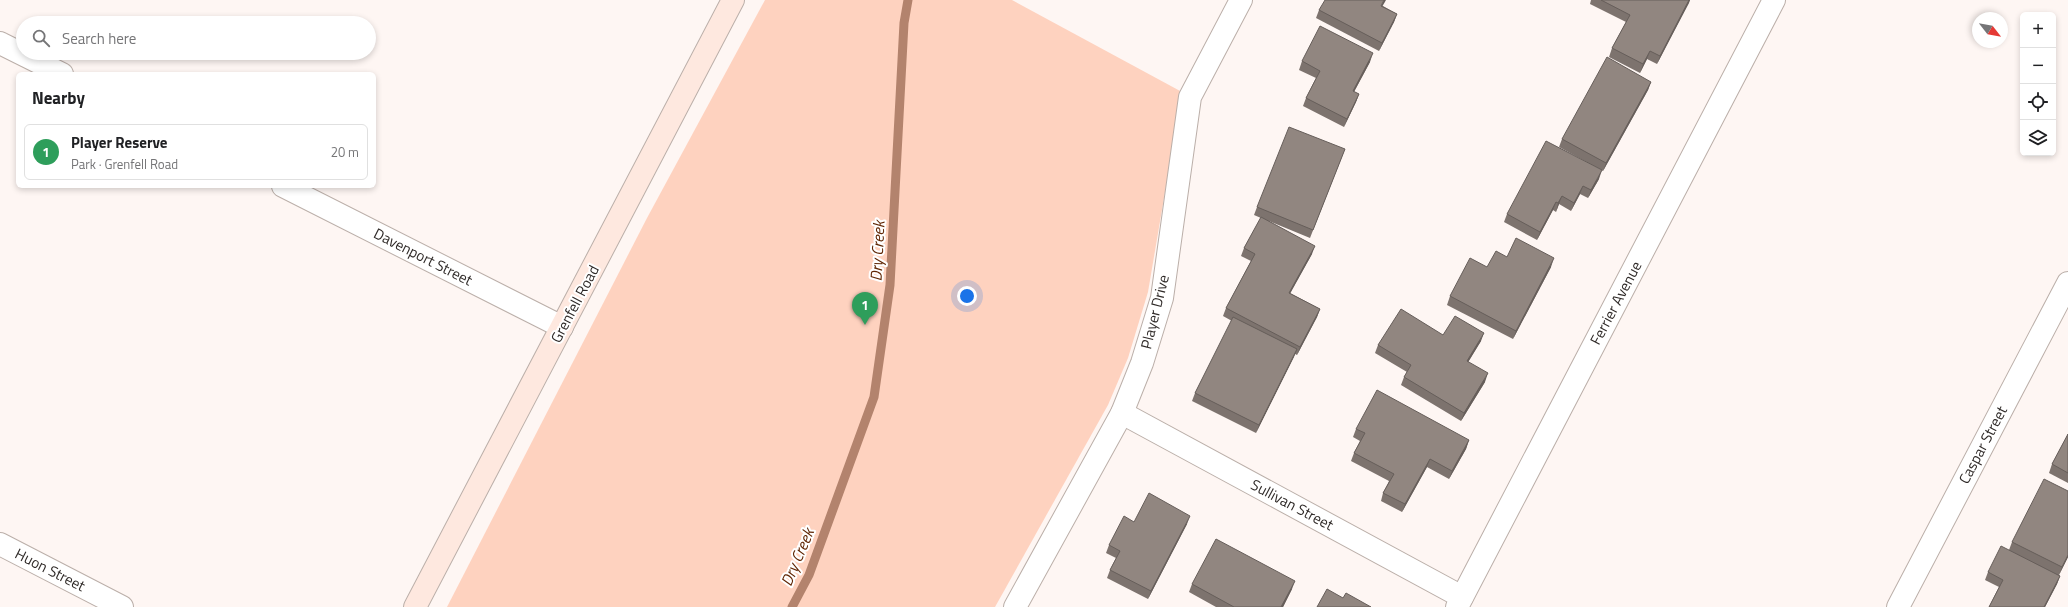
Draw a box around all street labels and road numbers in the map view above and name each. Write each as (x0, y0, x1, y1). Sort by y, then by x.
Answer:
street label: Davenport Street (370, 222, 477, 292)
street label: Ferrier Avenue (1584, 257, 1647, 349)
street label: Grenfell Road (544, 261, 605, 347)
street label: Player Drive (1134, 272, 1175, 351)
street label: Caspar Street (1952, 401, 2013, 488)
street label: Sullivan Street (1247, 473, 1338, 536)
street label: Huon Street (11, 542, 90, 597)

